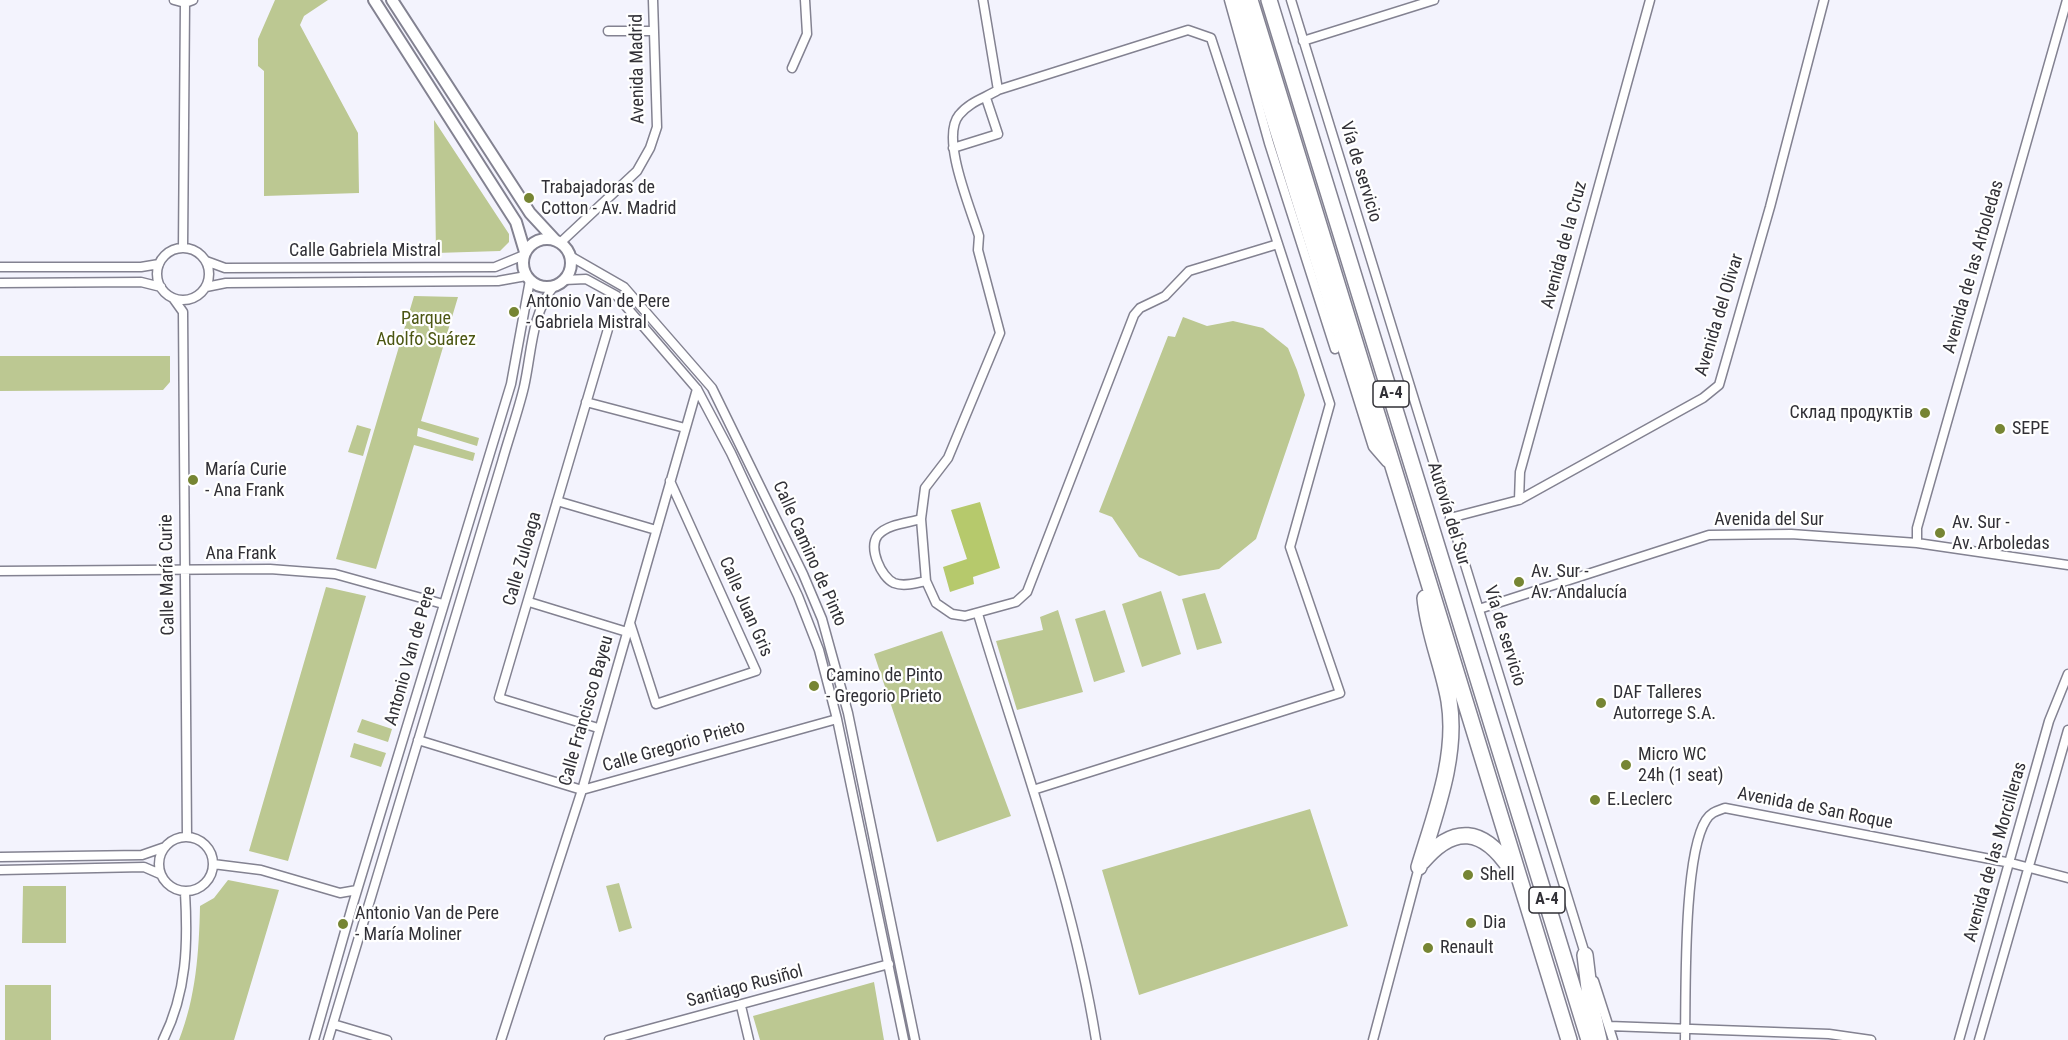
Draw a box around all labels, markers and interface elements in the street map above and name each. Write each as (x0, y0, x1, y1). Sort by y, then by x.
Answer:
street label: Avenida Madrid (626, 14, 650, 124)
street label: Vía de servicio (1334, 119, 1386, 225)
place label: Trabajadoras de Cotton - Av. Madrid (541, 177, 676, 219)
street label: Avenida de las Arboledas (1939, 178, 2009, 356)
street label: Avenida de la Cruz (1538, 179, 1592, 311)
marker: Trabajadoras de Cotton - Av. Madrid (522, 191, 536, 205)
street label: Calle Gabriela Mistral (289, 240, 441, 262)
street label: Avenida del Olivar (1691, 251, 1749, 379)
place label: Antonio Van de Pere - Gabriela Mistral (526, 291, 670, 334)
marker: Antonio Van de Pere - Gabriela Mistral (507, 305, 521, 319)
park label: Parque Adolfo Suárez (376, 308, 476, 350)
road number: A-4 (1373, 381, 1409, 407)
place label: Склад продуктів (1789, 402, 1913, 424)
marker: Склад продуктів (1918, 406, 1932, 420)
place label: SEPE (2012, 418, 2049, 440)
marker: SEPE (1993, 422, 2007, 436)
place label: María Curie - Ana Frank (205, 459, 287, 502)
street label: Autovía del Sur (1422, 460, 1474, 568)
marker: María Curie - Ana Frank (186, 473, 200, 487)
street label: Calle Camino de Pinto (767, 478, 851, 630)
street label: Calle Zuloaga (499, 509, 547, 609)
street label: Avenida del Sur (1714, 509, 1824, 531)
place label: Av. Sur - Av. Arboledas (1952, 512, 2050, 554)
street label: Calle María Curie (156, 514, 180, 636)
marker: Av. Sur - Av. Arboledas (1933, 526, 1947, 540)
street label: Ana Frank (206, 543, 276, 565)
street label: Calle Juan Gris (713, 554, 777, 660)
place label: Av. Sur - Av. Andalucía (1531, 561, 1627, 604)
marker: Av. Sur - Av. Andalucía (1512, 575, 1526, 589)
street label: Vía de servicio (1478, 583, 1530, 689)
street label: Antonio Van de Pere (381, 584, 441, 728)
street label: Calle Francisco Bayeu (555, 633, 619, 789)
place label: Camino de Pinto - Gregorio Prieto (826, 665, 943, 708)
marker: Camino de Pinto - Gregorio Prieto (807, 679, 821, 693)
place label: DAF Talleres Autorrege S.A. (1613, 682, 1716, 724)
marker: DAF Talleres Autorrege S.A. (1594, 696, 1608, 710)
street label: Calle Gregorio Prieto (600, 716, 748, 778)
place label: Micro WC 24h (1 seat) (1638, 744, 1724, 786)
marker: Micro WC 24h (1 seat) (1619, 758, 1633, 772)
street label: Avenida de las Morcilleras (1960, 760, 2032, 944)
street label: Avenida de San Roque (1736, 783, 1894, 835)
place label: E.Leclerc (1607, 789, 1672, 811)
marker: E.Leclerc (1588, 793, 1602, 807)
place label: Shell (1480, 864, 1515, 886)
marker: Shell (1461, 868, 1475, 882)
road number: A-4 (1529, 887, 1565, 913)
place label: Antonio Van de Pere - María Moliner (355, 903, 499, 946)
place label: Dia (1483, 912, 1506, 934)
marker: Dia (1464, 916, 1478, 930)
marker: Antonio Van de Pere - María Moliner (336, 917, 350, 931)
place label: Renault (1440, 937, 1493, 959)
marker: Renault (1421, 941, 1435, 955)
street label: Santiago Rusiñol (685, 961, 805, 1013)

